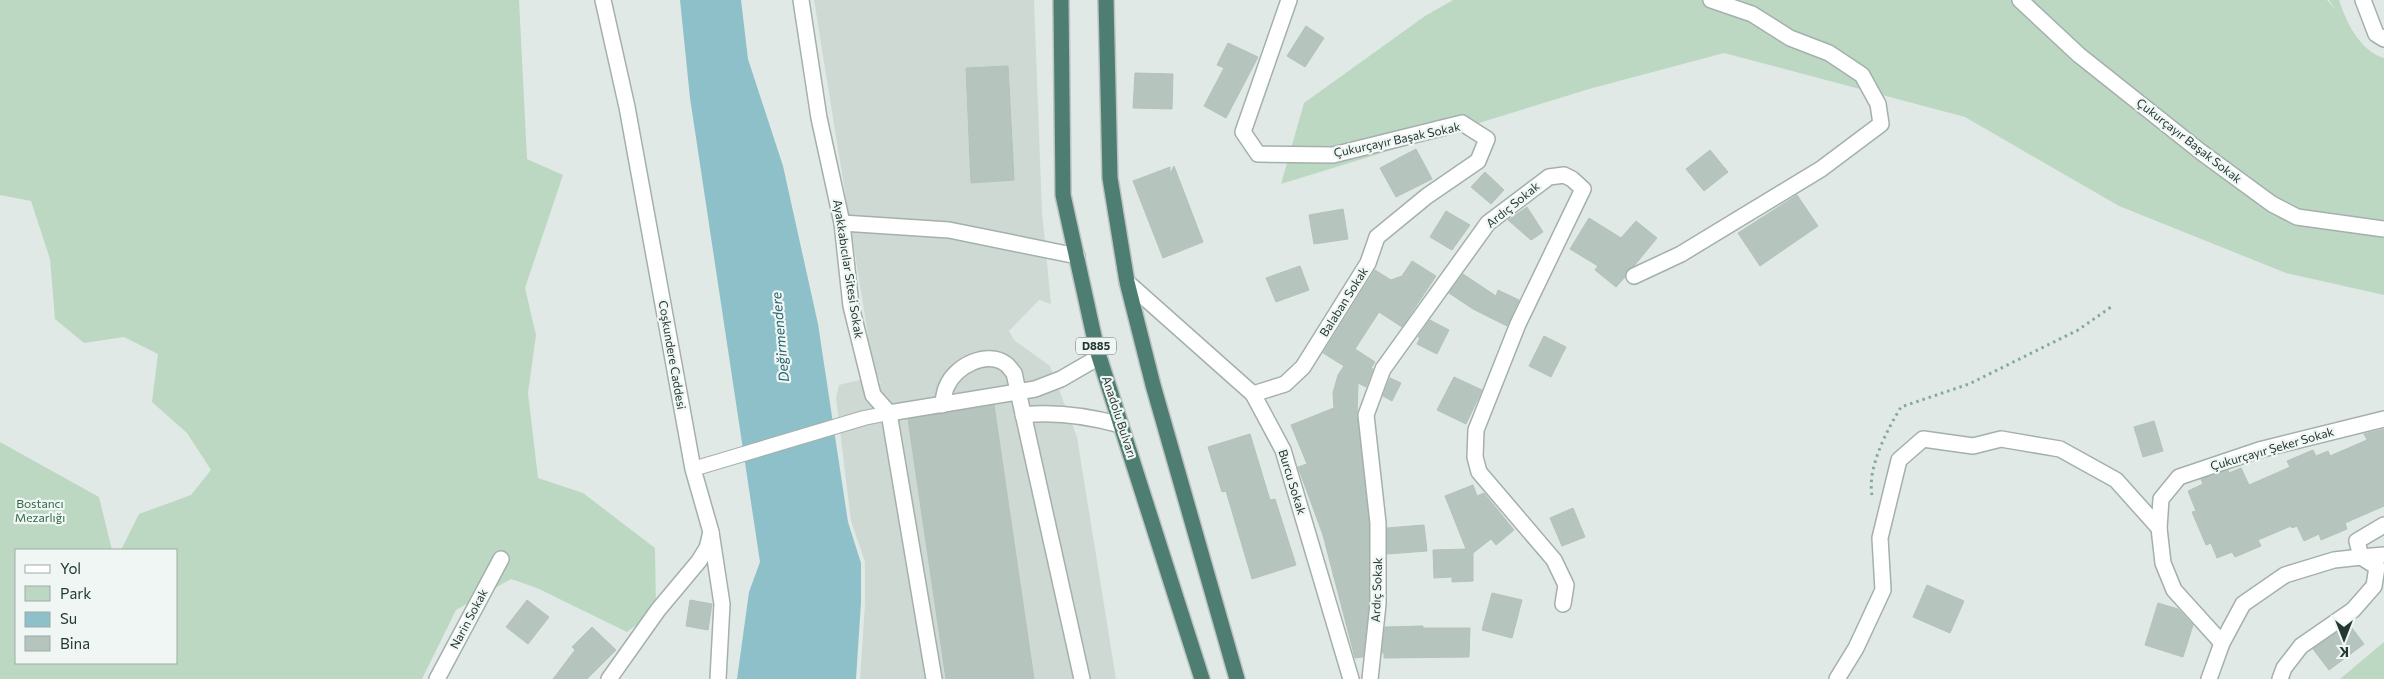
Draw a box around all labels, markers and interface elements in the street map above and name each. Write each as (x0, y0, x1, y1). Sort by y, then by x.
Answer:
street label: Çukurçayır Başak Sokak (2134, 95, 2245, 186)
street label: Çukurçayır Başak Sokak (1332, 119, 1462, 159)
street label: Ardıç Sokak (1483, 178, 1542, 230)
street label: Ayakkabıcılar Sitesi Sokak (831, 198, 867, 340)
street label: Balaban Sokak (1316, 264, 1370, 339)
water label: Değirmendere (767, 291, 792, 383)
street label: Coşkundere Caddesi (656, 299, 689, 410)
road number: D885 (1076, 338, 1116, 354)
street label: Anadolu Bulvarı (1100, 374, 1140, 459)
street label: Çukurçayır Şeker Sokak (2208, 424, 2335, 472)
street label: Burcu Sokak (1276, 447, 1310, 516)
park label: Bostancı Mezarlığı (15, 496, 65, 524)
legend (15, 549, 178, 664)
street label: Ardıç Sokak (1368, 557, 1384, 622)
text: Yol (60, 559, 81, 577)
text: Park (60, 584, 91, 602)
street label: Narin Sokak (446, 586, 490, 651)
text: Su (60, 609, 77, 627)
north arrow (2319, 614, 2369, 664)
text: Bina (60, 634, 90, 652)
text: K (2339, 644, 2349, 661)

